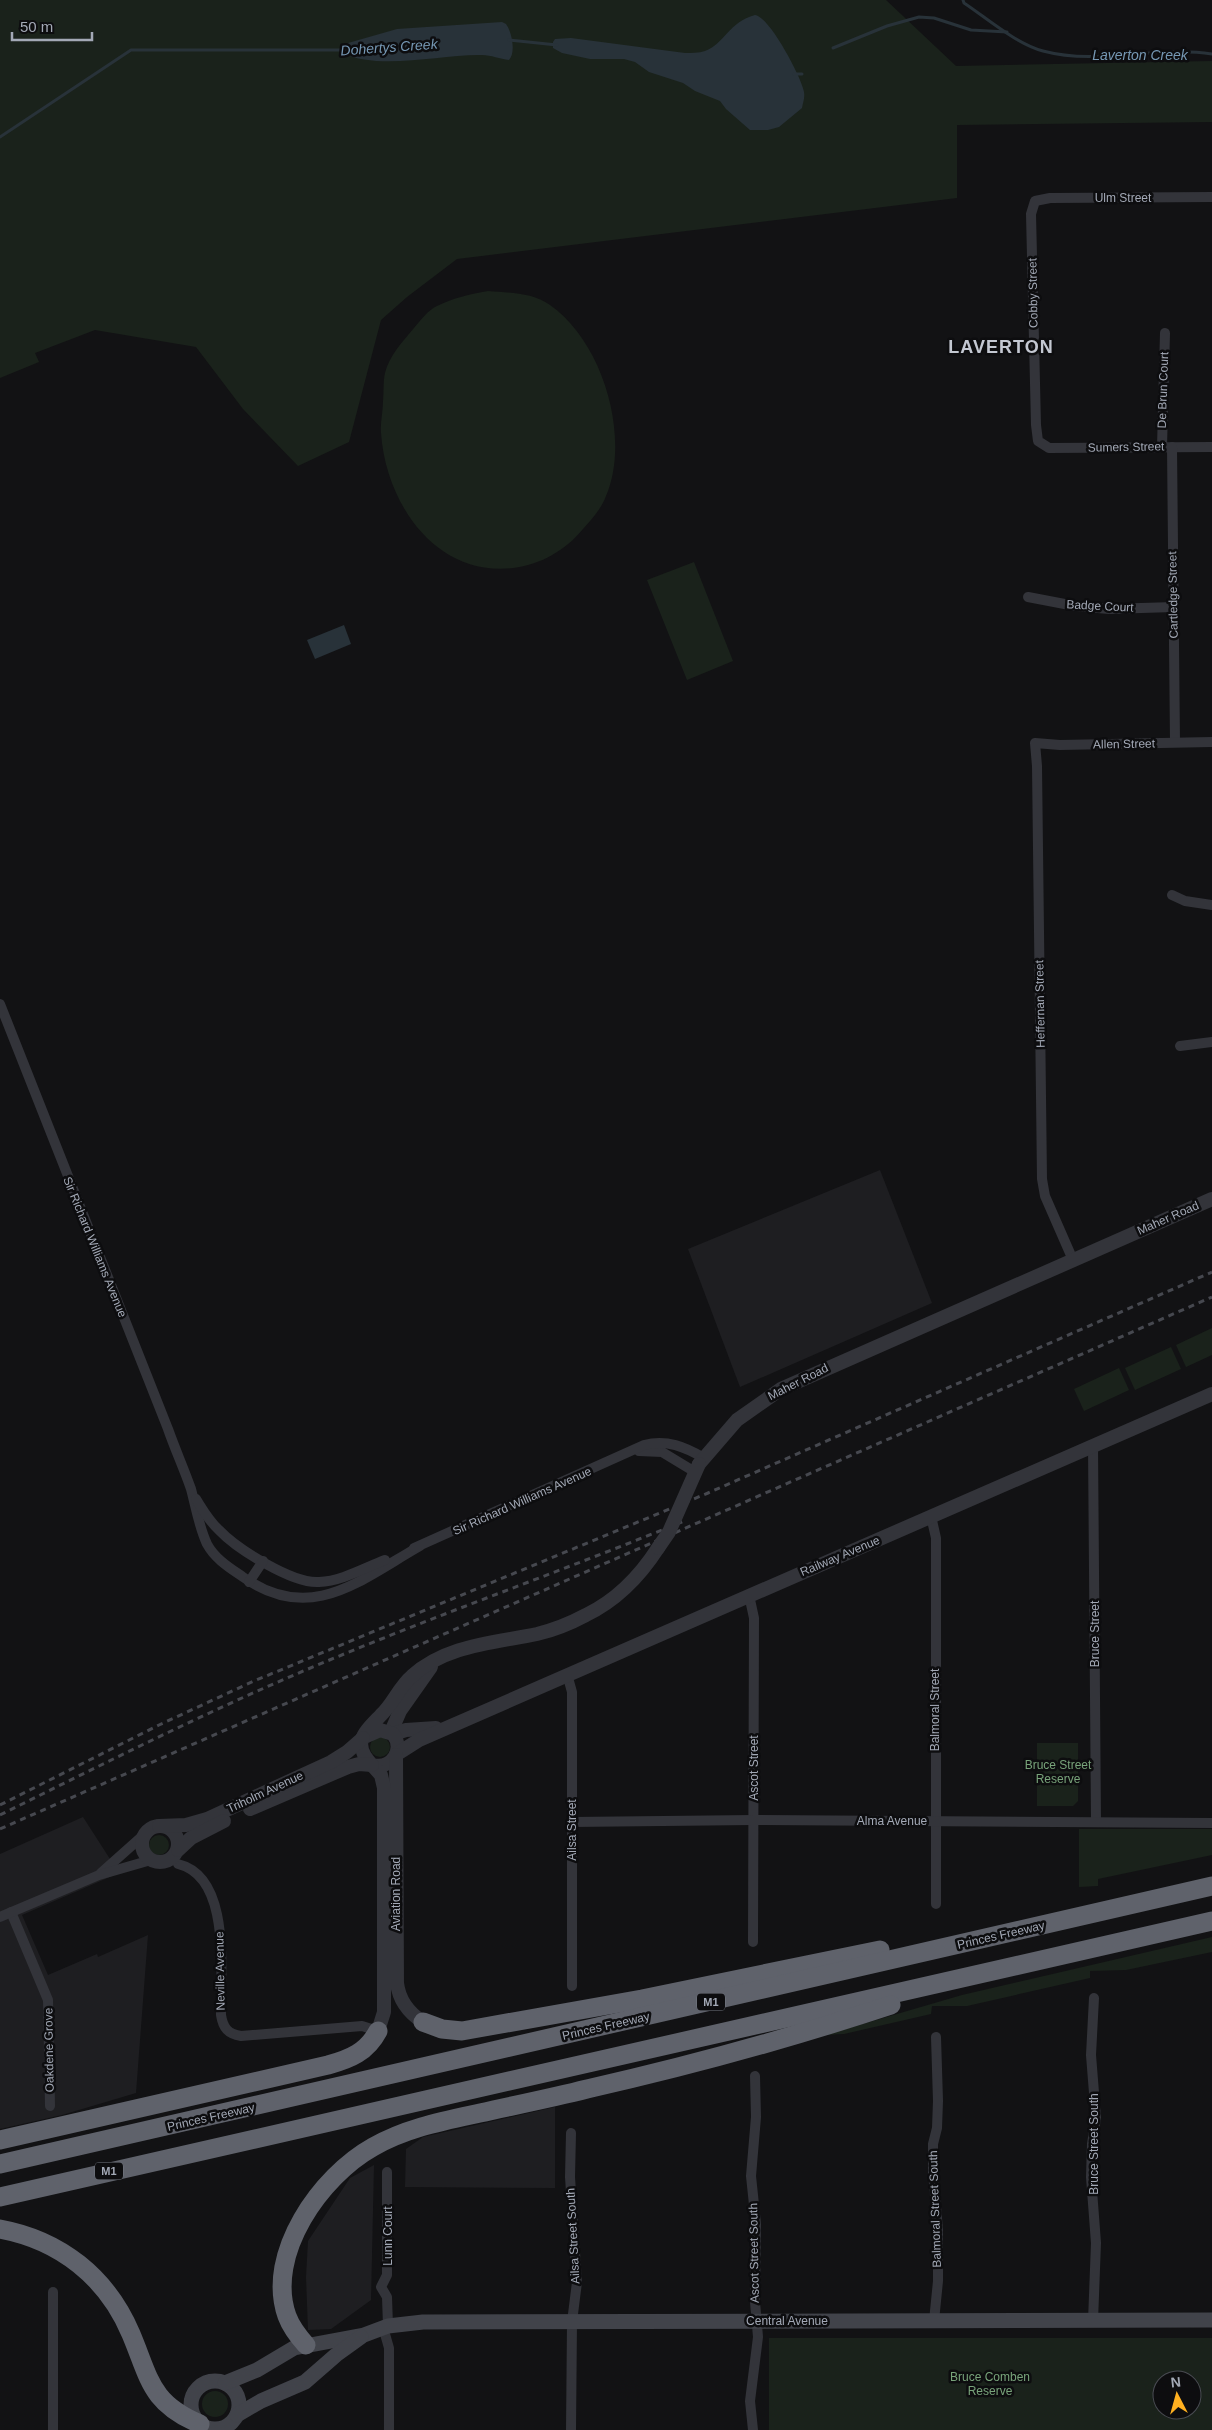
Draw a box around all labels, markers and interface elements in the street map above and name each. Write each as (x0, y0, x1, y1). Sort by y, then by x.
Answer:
scale bar (12, 10, 92, 42)
text: 50 m (20, 18, 53, 35)
water label: Dohertys Creek (340, 36, 439, 58)
water label: Laverton Creek (1092, 47, 1189, 63)
street label: Ulm Street (1095, 191, 1152, 205)
street label: Cobby Street (1025, 257, 1041, 328)
district label: LAVERTON (948, 337, 1054, 357)
street label: De Brun Court (1155, 351, 1171, 429)
street label: Sumers Street (1088, 439, 1165, 455)
street label: Cartledge Street (1165, 551, 1181, 639)
street label: Badge Court (1066, 597, 1135, 615)
street label: Allen Street (1093, 736, 1156, 752)
street label: Heffernan Street (1032, 959, 1048, 1048)
street label: Sir Richard Williams Avenue (60, 1175, 130, 1320)
street label: Maher Road (1135, 1198, 1201, 1238)
street label: Maher Road (765, 1361, 831, 1403)
street label: Sir Richard Williams Avenue (450, 1464, 594, 1538)
street label: Railway Avenue (798, 1533, 882, 1579)
street label: Bruce Street (1088, 1600, 1102, 1667)
street label: Balmoral Street (928, 1668, 942, 1751)
street label: Ascot Street (747, 1735, 761, 1801)
park label: Bruce Street Reserve (1025, 1758, 1092, 1786)
street label: Triholm Avenue (225, 1768, 306, 1816)
street label: Ailsa Street (565, 1799, 579, 1861)
street label: Alma Avenue (857, 1814, 928, 1828)
street label: Aviation Road (389, 1857, 403, 1931)
street label: Princes Freeway (956, 1918, 1046, 1952)
street label: Neville Avenue (212, 1931, 228, 2011)
road number: M1 (697, 1994, 725, 2010)
street label: Oakdene Grove (41, 2007, 57, 2092)
street label: Princes Freeway (561, 2009, 651, 2043)
street label: Bruce Street South (1087, 2093, 1101, 2195)
street label: Princes Freeway (166, 2100, 256, 2134)
street label: Balmoral Street South (926, 2150, 944, 2268)
road number: M1 (95, 2162, 123, 2180)
street label: Ailsa Street South (563, 2188, 583, 2284)
street label: Ascot Street South (746, 2203, 762, 2303)
street label: Lunn Court (381, 2206, 395, 2266)
street label: Central Avenue (746, 2314, 828, 2328)
park label: Bruce Comben Reserve (950, 2370, 1030, 2398)
north arrow (1152, 2370, 1202, 2420)
text: N (1170, 2374, 1182, 2391)

